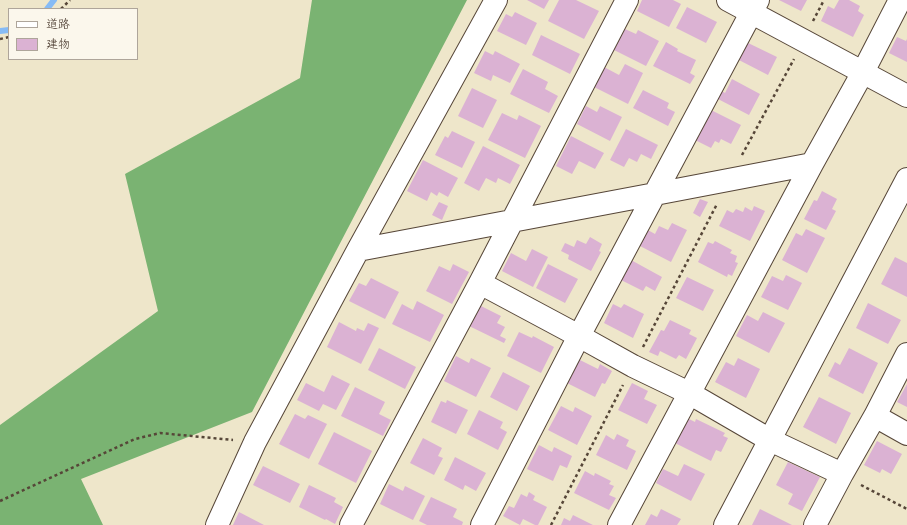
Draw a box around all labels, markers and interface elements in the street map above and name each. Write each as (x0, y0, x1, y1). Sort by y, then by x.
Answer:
legend (8, 8, 138, 60)
text: 道路 (46, 15, 70, 34)
text: 建物 (46, 35, 70, 54)

